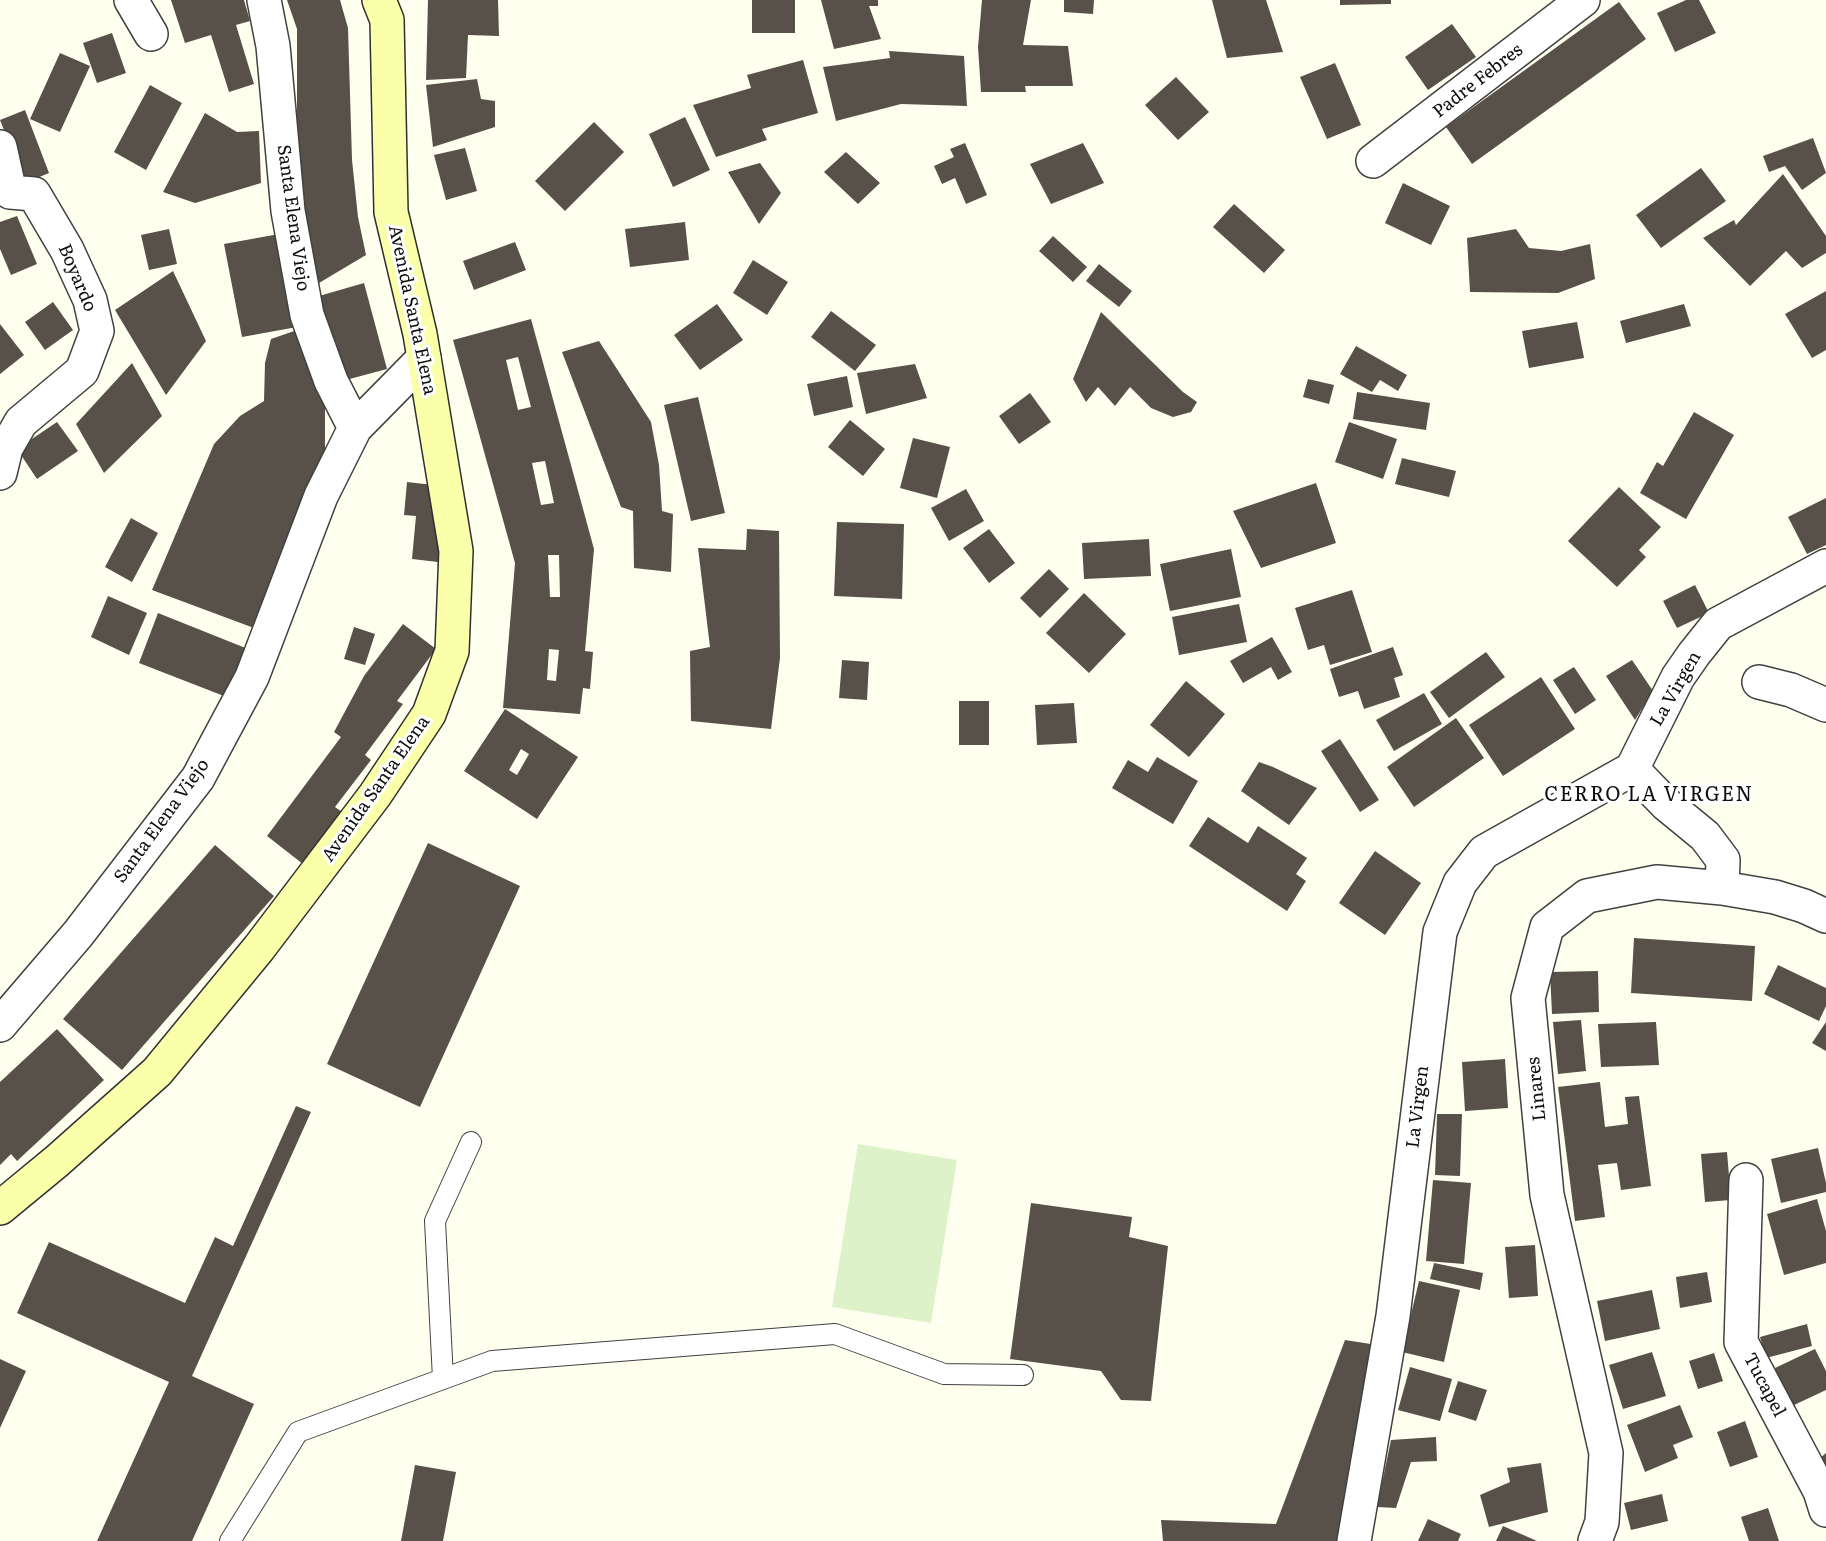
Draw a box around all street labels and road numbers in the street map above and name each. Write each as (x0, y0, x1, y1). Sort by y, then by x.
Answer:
street label: Padre Febres (1429, 39, 1527, 123)
street label: Santa Elena Viejo (272, 143, 314, 293)
street label: Avenida Santa Elena (383, 223, 441, 397)
street label: Boyardo (53, 241, 101, 315)
street label: La Virgen (1646, 648, 1706, 730)
street label: Avenida Santa Elena (318, 712, 434, 866)
street label: Santa Elena Viejo (110, 755, 214, 887)
street label: Linares (1523, 1056, 1551, 1122)
street label: La Virgen (1402, 1064, 1434, 1150)
street label: Tucapel (1738, 1349, 1790, 1421)

